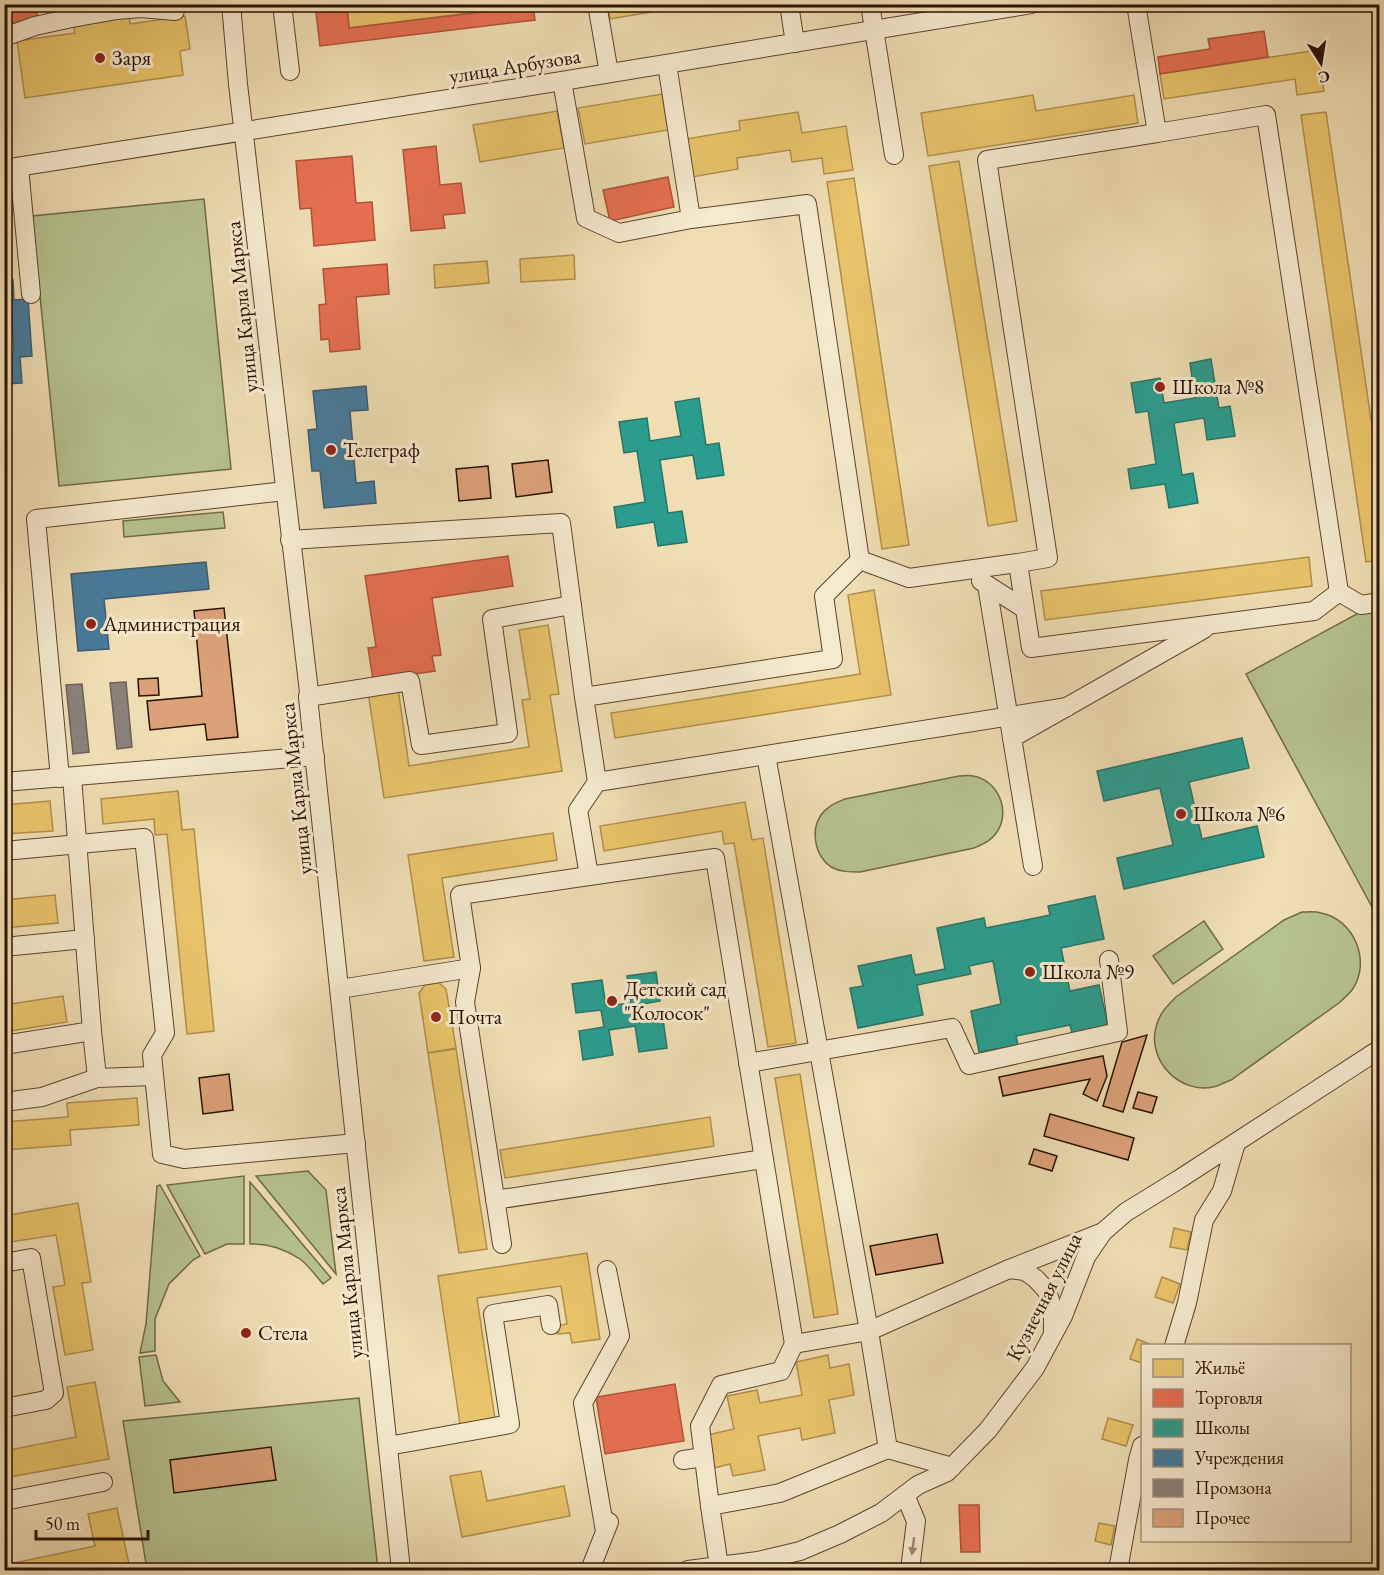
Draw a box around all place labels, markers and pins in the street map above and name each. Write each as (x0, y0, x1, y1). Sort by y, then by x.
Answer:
place label: Заря (112, 44, 151, 71)
marker: Заря (93, 51, 107, 65)
place label: Школа №8 (1172, 373, 1264, 400)
marker: Школа №8 (1153, 380, 1167, 394)
place label: Телеграф (343, 436, 420, 463)
marker: Телеграф (324, 443, 338, 457)
place label: Администрация (102, 610, 241, 637)
marker: Администрация (84, 617, 98, 631)
place label: Школа №6 (1193, 800, 1285, 827)
marker: Школа №6 (1174, 807, 1188, 821)
place label: Школа №9 (1042, 958, 1134, 985)
marker: Школа №9 (1023, 965, 1037, 979)
place label: Детский сад "Колосок" (624, 975, 727, 1026)
marker: Детский сад "Колосок" (605, 994, 619, 1008)
place label: Почта (448, 1003, 503, 1030)
marker: Почта (429, 1010, 443, 1024)
place label: Стела (258, 1319, 309, 1346)
marker: Стела (239, 1326, 253, 1340)

